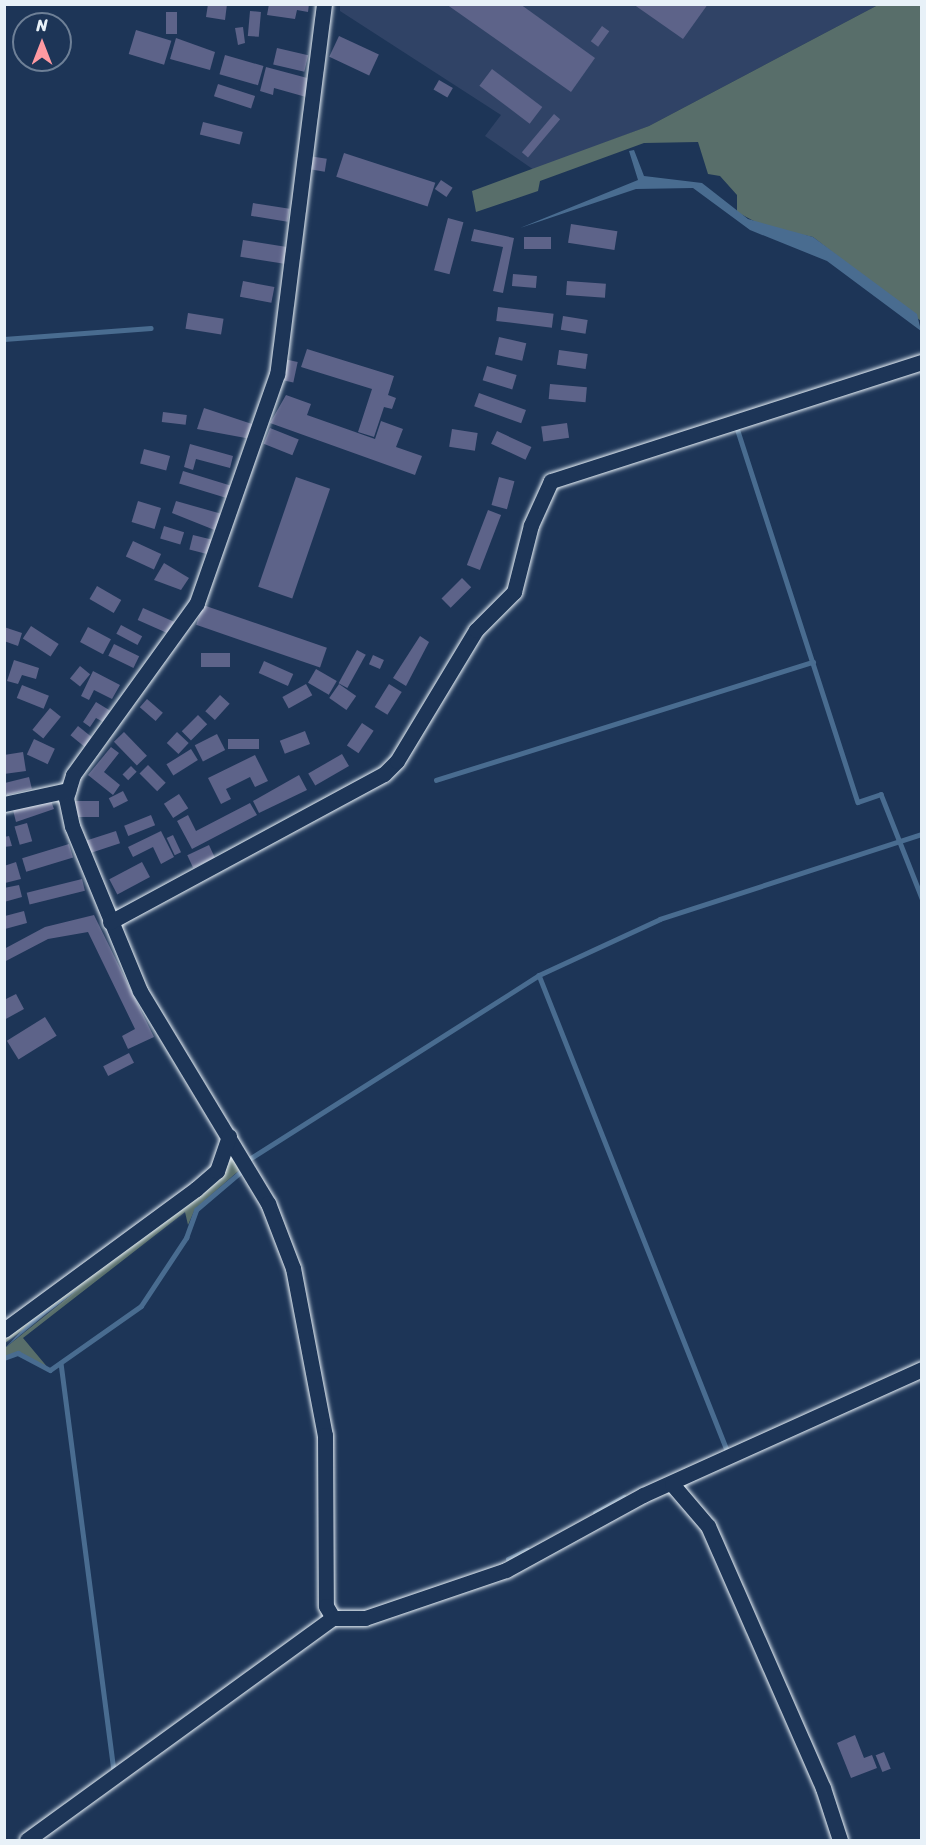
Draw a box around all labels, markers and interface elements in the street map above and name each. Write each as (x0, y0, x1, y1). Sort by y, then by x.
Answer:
text: N (36, 11, 48, 40)
north arrow (12, 12, 72, 72)

